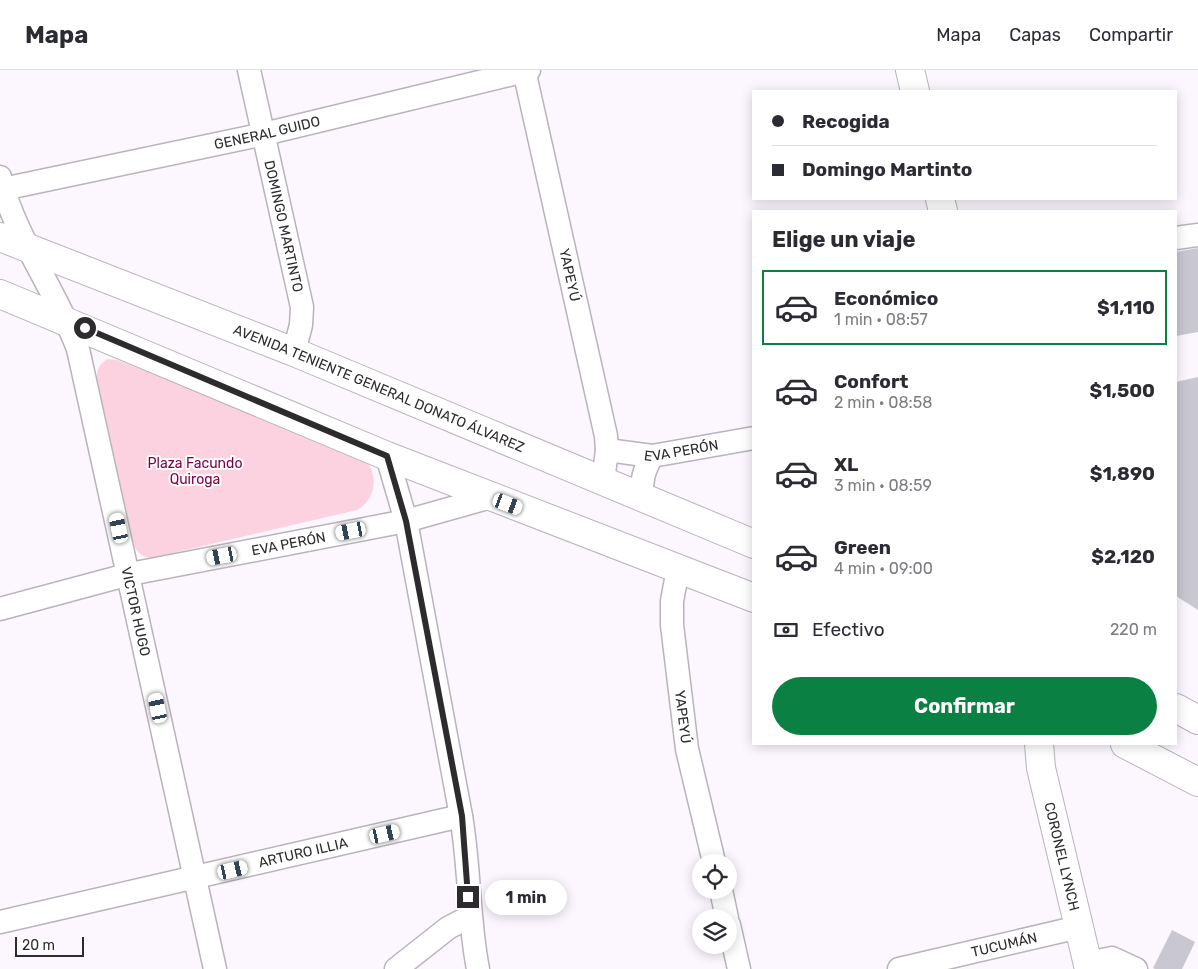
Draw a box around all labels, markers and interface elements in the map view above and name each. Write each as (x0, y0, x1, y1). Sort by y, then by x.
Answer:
text: Mapa (25, 21, 88, 49)
text: Mapa (936, 24, 981, 46)
text: Capas (1009, 24, 1061, 46)
text: Compartir (1089, 24, 1173, 46)
text: Recogida (802, 110, 890, 133)
street label: GENERAL GUIDO (213, 113, 322, 153)
text: Domingo Martinto (802, 158, 972, 181)
street label: DOMINGO MARTINTO (260, 159, 306, 294)
text: Elige un viaje (772, 226, 916, 253)
street label: YAPEYÚ (555, 247, 585, 303)
icon: car (774, 285, 819, 330)
text: Económico (834, 287, 938, 310)
text: $1,110 (1097, 296, 1155, 319)
text: 1 min · 08:57 (834, 310, 928, 329)
route start (74, 317, 96, 339)
street label: AVENIDA TENIENTE GENERAL DONATO ÁLVAREZ (231, 321, 527, 456)
icon: car (774, 368, 819, 413)
text: Confort (834, 370, 908, 393)
text: $1,500 (1089, 379, 1155, 402)
text: 2 min · 08:58 (834, 393, 932, 412)
street label: EVA PERÓN (643, 436, 720, 465)
icon: car (774, 451, 819, 496)
text: XL (834, 453, 858, 476)
park label: Plaza Facundo Quiroga (148, 455, 242, 488)
text: $1,890 (1090, 462, 1155, 485)
text: 3 min · 08:59 (834, 476, 932, 495)
car (491, 492, 524, 516)
car (108, 512, 129, 544)
car (334, 521, 367, 541)
street label: EVA PERÓN (250, 529, 327, 559)
icon: car (774, 534, 819, 579)
text: Green (834, 536, 891, 559)
text: $2,120 (1091, 545, 1155, 568)
car (205, 546, 238, 566)
text: 4 min · 09:00 (834, 559, 933, 578)
street label: VICTOR HUGO (117, 565, 154, 658)
icon: cash (772, 616, 800, 644)
text: Efectivo (812, 618, 885, 641)
text: 220 m (1110, 620, 1157, 639)
button: Confirmar (772, 677, 1157, 735)
street label: YAPEYÚ (671, 689, 695, 745)
car (147, 692, 168, 724)
street label: CORONEL LYNCH (1040, 800, 1083, 913)
car (368, 823, 401, 845)
street label: ARTURO ILLIA (257, 834, 350, 871)
map controls (692, 854, 737, 954)
button: locate (692, 854, 737, 899)
car (216, 859, 249, 881)
callout: 1 min (486, 880, 568, 914)
route end (457, 886, 479, 908)
text: 1 min (506, 888, 546, 907)
button: layers (692, 909, 737, 954)
street label: TUCUMÁN (970, 929, 1039, 961)
scale bar (15, 934, 84, 957)
text: 20 m (22, 937, 55, 954)

